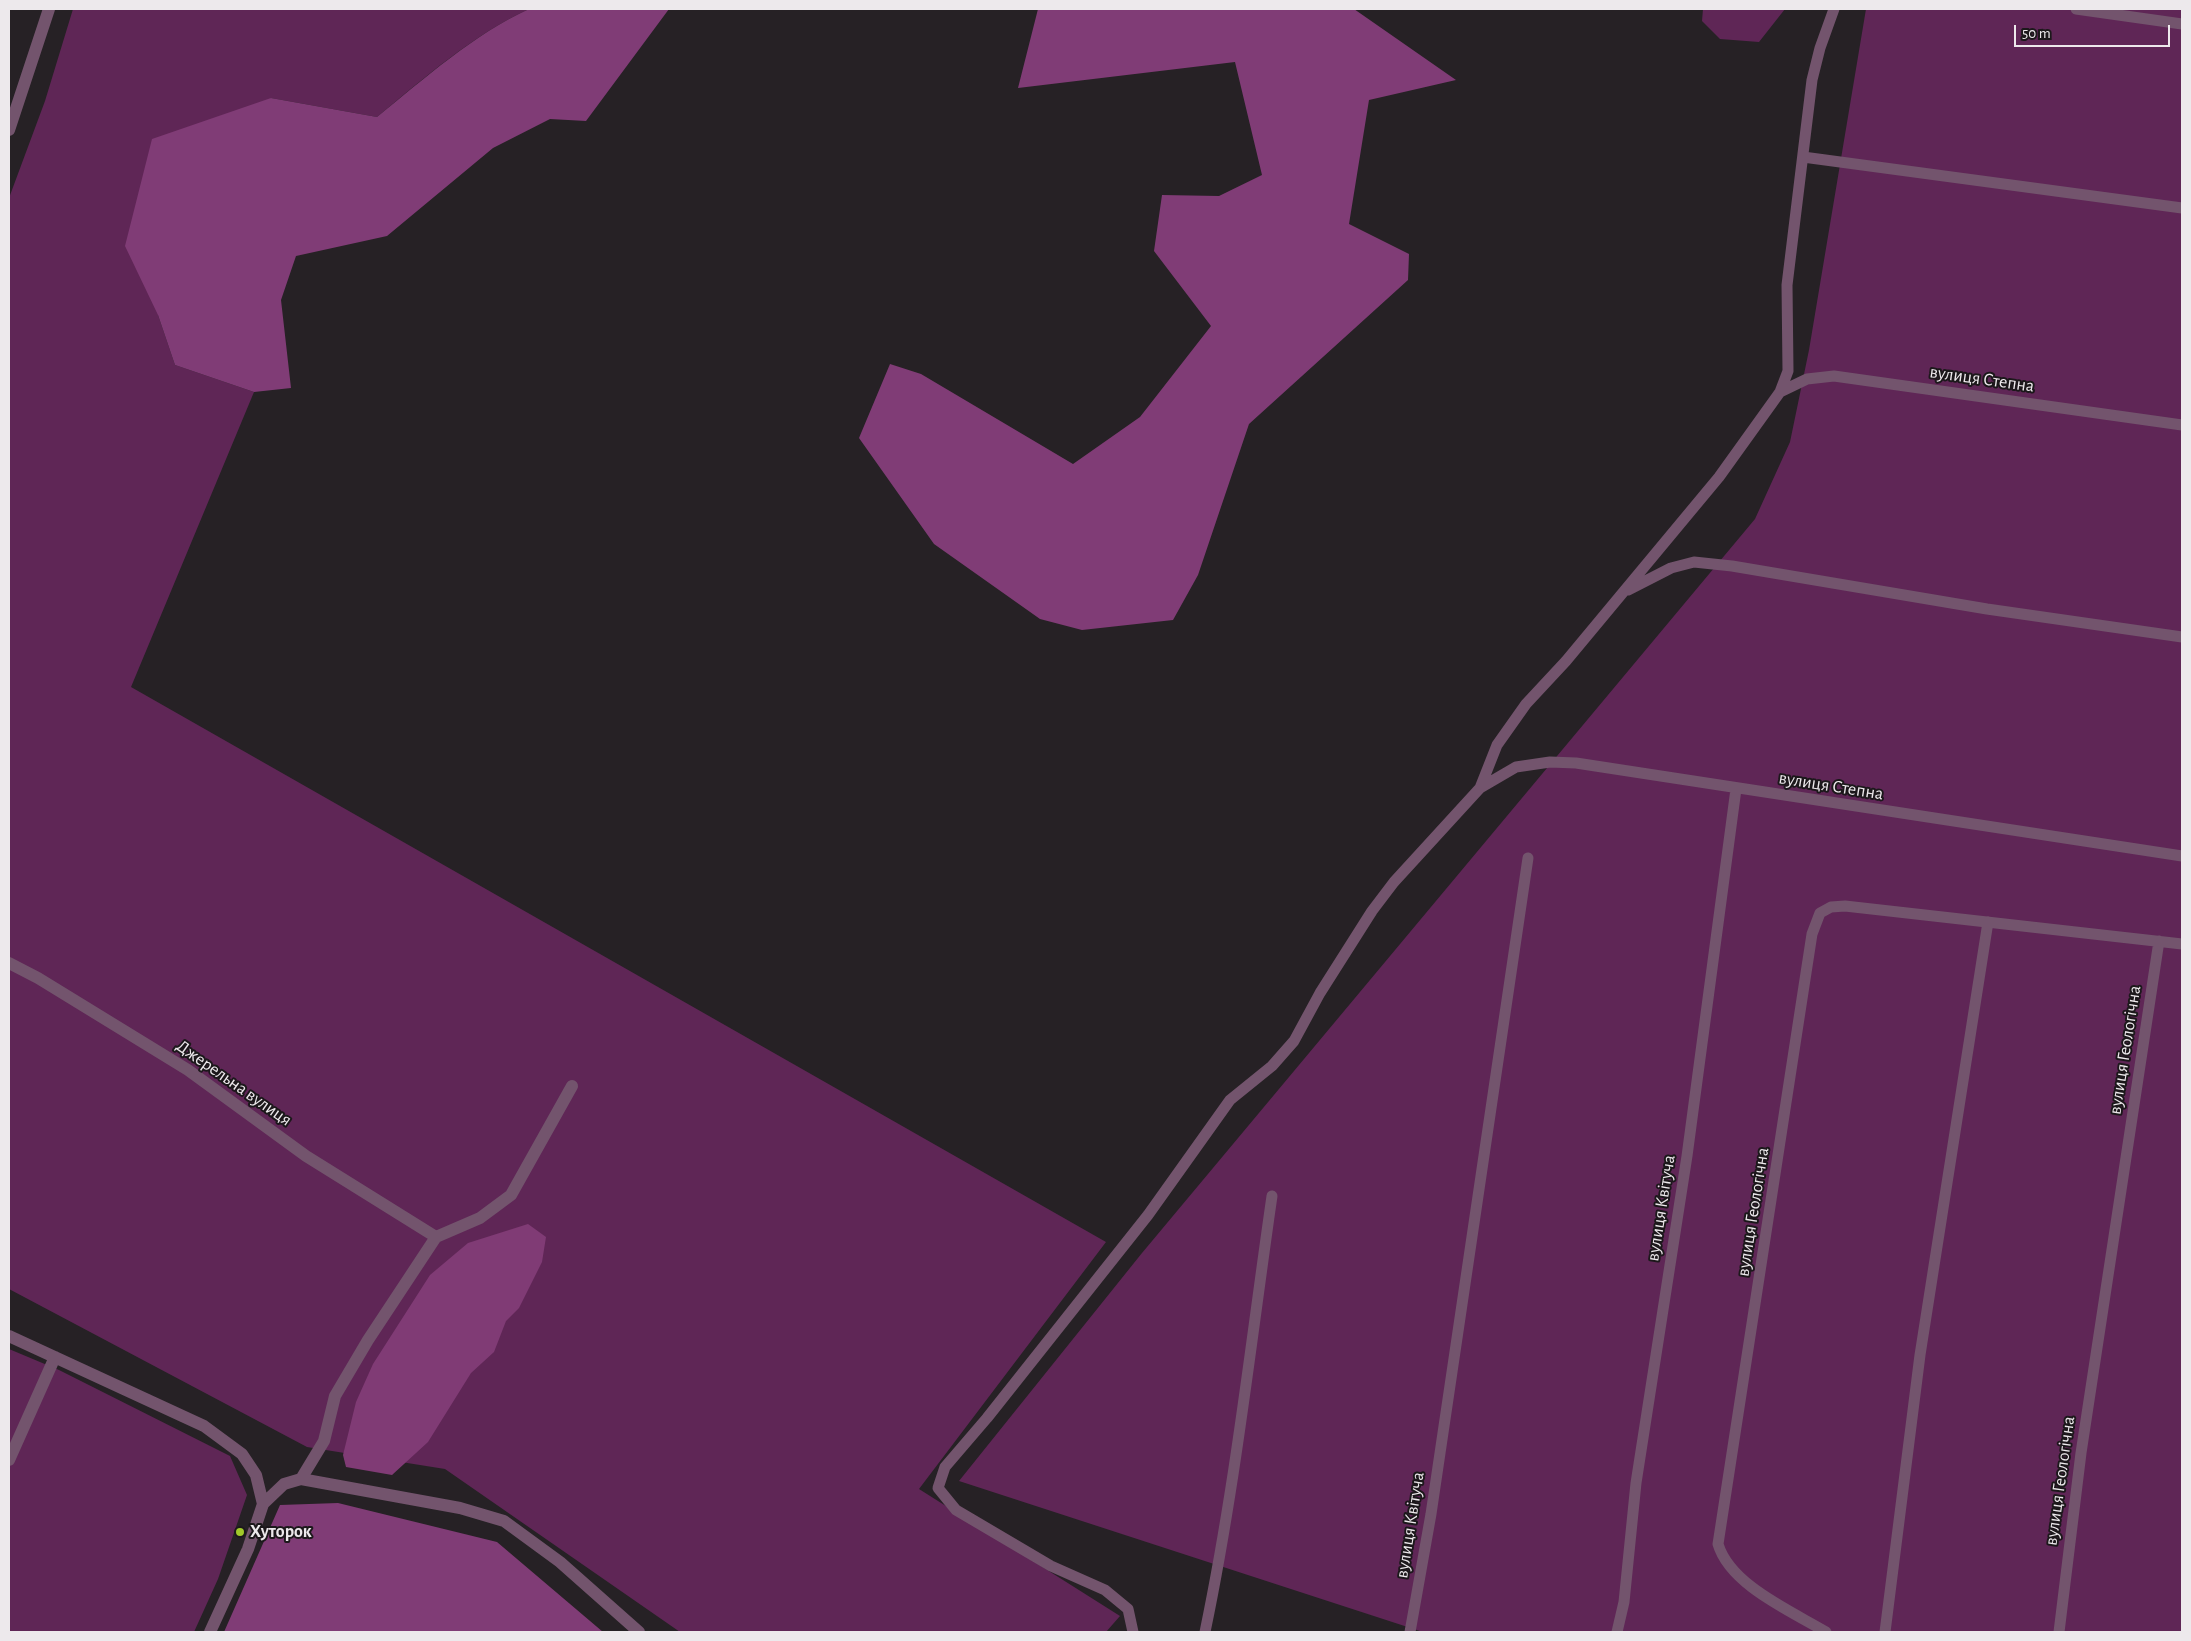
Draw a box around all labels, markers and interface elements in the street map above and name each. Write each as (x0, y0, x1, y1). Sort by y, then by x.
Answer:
scale bar (2016, 15, 2172, 47)
text: 50 m (2022, 26, 2051, 41)
street label: вулиця Степна (1928, 361, 2036, 397)
street label: вулиця Степна (1777, 767, 1885, 805)
street label: вулиця Геологічна (2104, 984, 2146, 1116)
street label: Джерельна вулиця (172, 1035, 296, 1131)
street label: вулиця Геологічна (1732, 1146, 1774, 1278)
street label: вулиця Квітуча (1642, 1153, 1680, 1263)
street label: вулиця Геологічна (2040, 1415, 2080, 1547)
street label: вулиця Квітуча (1391, 1470, 1429, 1580)
place label: Хуторок (250, 1521, 312, 1543)
marker: Хуторок (234, 1526, 246, 1538)

